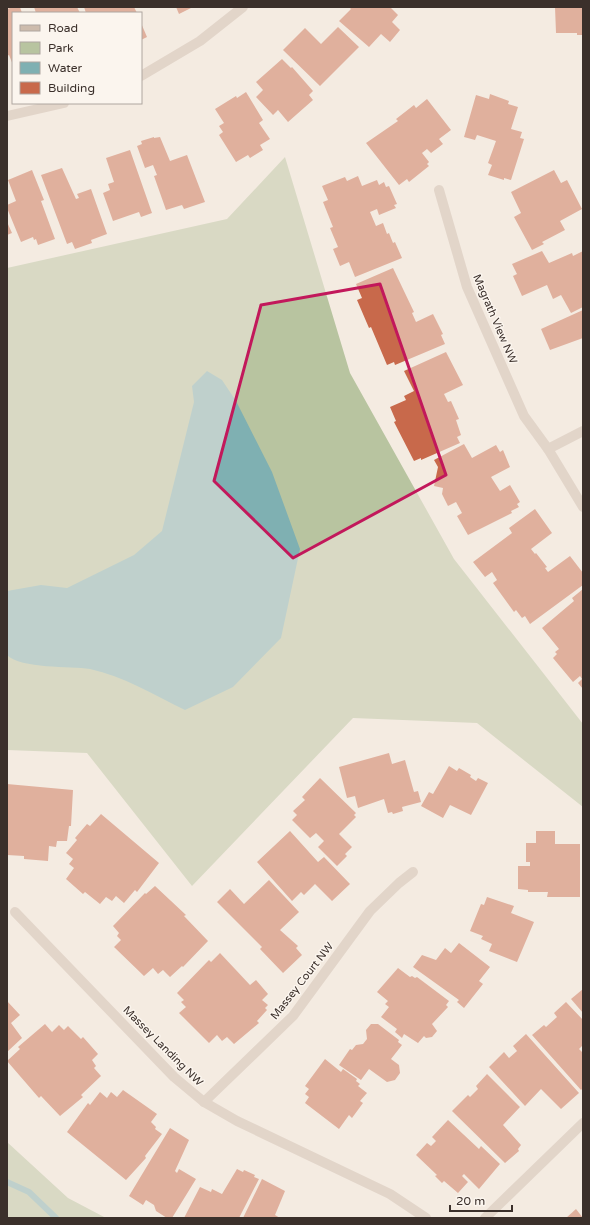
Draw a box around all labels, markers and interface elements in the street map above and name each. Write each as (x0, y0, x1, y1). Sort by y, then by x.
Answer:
legend (12, 12, 142, 104)
text: Road (48, 21, 78, 35)
text: Park (48, 41, 74, 55)
text: Water (48, 61, 83, 75)
text: Building (48, 81, 95, 95)
street label: Magrath View NW (470, 272, 520, 366)
street label: Massey Court NW (268, 940, 336, 1022)
street label: Massey Landing NW (120, 1003, 206, 1089)
scale bar (450, 1187, 512, 1213)
text: 20 m (456, 1194, 485, 1208)

